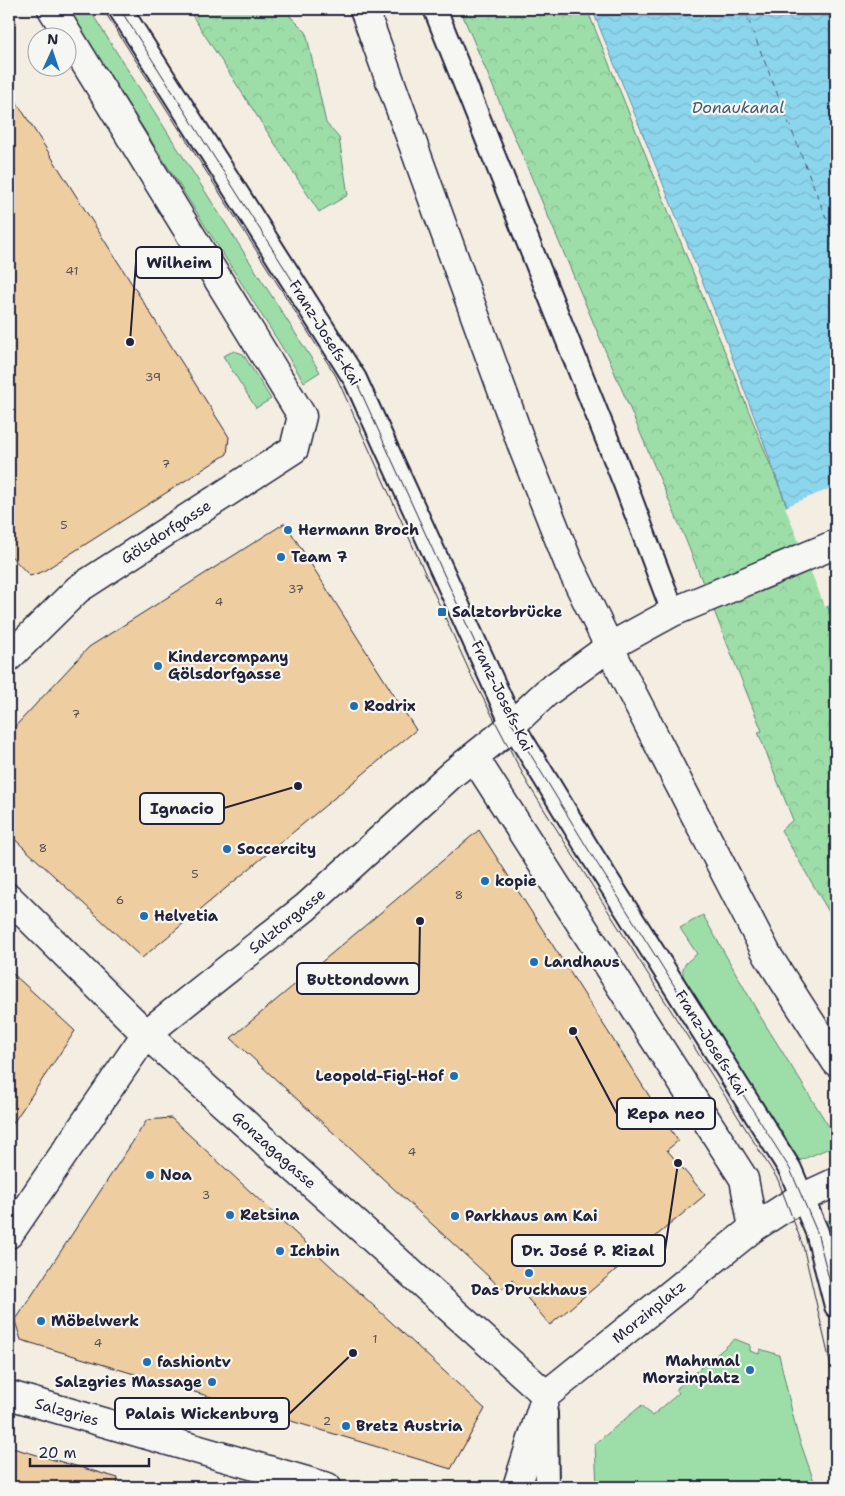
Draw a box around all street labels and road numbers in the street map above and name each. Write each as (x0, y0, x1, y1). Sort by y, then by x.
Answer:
street label: Franz-Josefs-Kai (284, 276, 366, 390)
street label: Gölsdorfgasse (117, 495, 215, 569)
street label: Franz-Josefs-Kai (466, 637, 538, 755)
street label: Salztorgasse (245, 884, 329, 958)
street label: Franz-Josefs-Kai (670, 986, 752, 1100)
street label: Gonzagagasse (228, 1107, 320, 1193)
street label: Morzinplatz (608, 1276, 690, 1348)
street label: Salzgries (33, 1393, 101, 1431)

